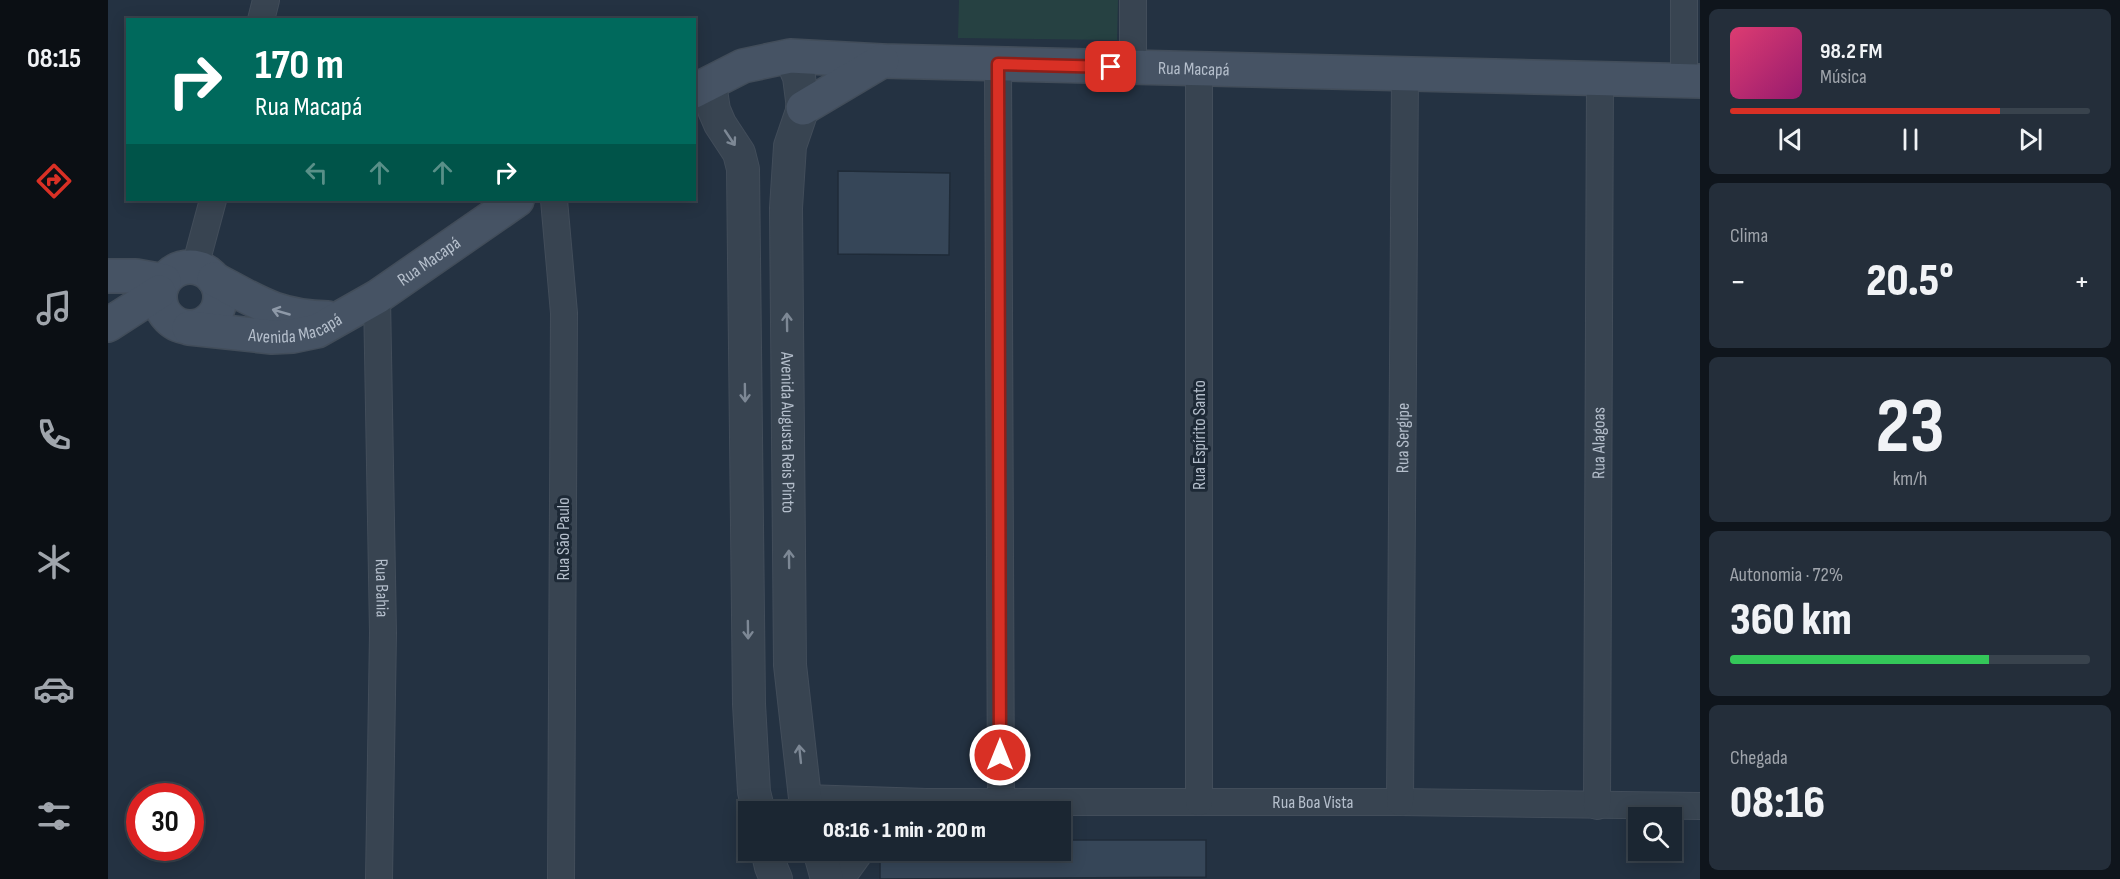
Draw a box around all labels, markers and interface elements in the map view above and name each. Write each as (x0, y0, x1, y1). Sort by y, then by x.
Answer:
text: 98.2 FM (1820, 38, 1882, 65)
text: 170 m (255, 40, 344, 91)
pin (1085, 41, 1136, 92)
icon: right (156, 42, 234, 120)
text: 08:15 (27, 43, 81, 75)
icon: arrive (1094, 50, 1127, 83)
street label: Rua Macapá (1158, 58, 1230, 80)
text: Música (1820, 65, 1867, 89)
text: Rua Macapá (255, 91, 362, 123)
icon: previous (1774, 123, 1807, 156)
icon: pause (1894, 123, 1927, 156)
icon: next (2014, 123, 2047, 156)
one-way arrow (724, 129, 736, 145)
icon: left (300, 156, 333, 189)
icon: ahead (363, 156, 396, 189)
icon: ahead (426, 156, 459, 189)
icon: right (489, 156, 522, 189)
icon: directions (33, 160, 75, 202)
text: Clima (1730, 224, 1768, 248)
street label: Rua Macapá (394, 232, 465, 291)
text: 20.5° (1866, 254, 1954, 309)
text: − (1730, 262, 1746, 302)
text: + (2074, 262, 2090, 302)
icon: music (33, 287, 75, 329)
one-way arrow (272, 306, 291, 317)
street label: Avenida Macapá (247, 309, 346, 348)
one-way arrow (781, 313, 793, 333)
street label: Avenida Augusta Reis Pinto (776, 351, 799, 513)
street label: Rua Espírito Santo (1189, 380, 1210, 490)
text: 23 (1875, 381, 1945, 474)
one-way arrow (740, 382, 751, 402)
street label: Rua Sergipe (1392, 403, 1414, 473)
street label: Rua Alagoas (1588, 407, 1610, 479)
icon: phone (33, 414, 75, 456)
text: km/h (1893, 467, 1927, 491)
street label: Rua São Paulo (553, 497, 574, 581)
icon: climate (33, 541, 75, 583)
one-way arrow (783, 550, 795, 570)
street label: Rua Bahia (371, 558, 393, 618)
text: Autonomia · 72% (1730, 563, 1843, 587)
text: 360 km (1730, 593, 1852, 648)
one-way arrow (742, 619, 754, 639)
icon: car (33, 668, 75, 710)
position arrow (968, 723, 1032, 787)
one-way arrow (795, 744, 806, 764)
text: Chegada (1730, 746, 1788, 770)
text: 08:16 (1730, 776, 1825, 831)
speed limit sign: 30 (126, 783, 204, 861)
street label: Rua Boa Vista (1272, 792, 1354, 813)
icon: filters (33, 795, 75, 837)
map controls (1628, 807, 1682, 861)
button: search (1628, 807, 1682, 861)
text: 08:16 · 1 min · 200 m (823, 817, 986, 844)

